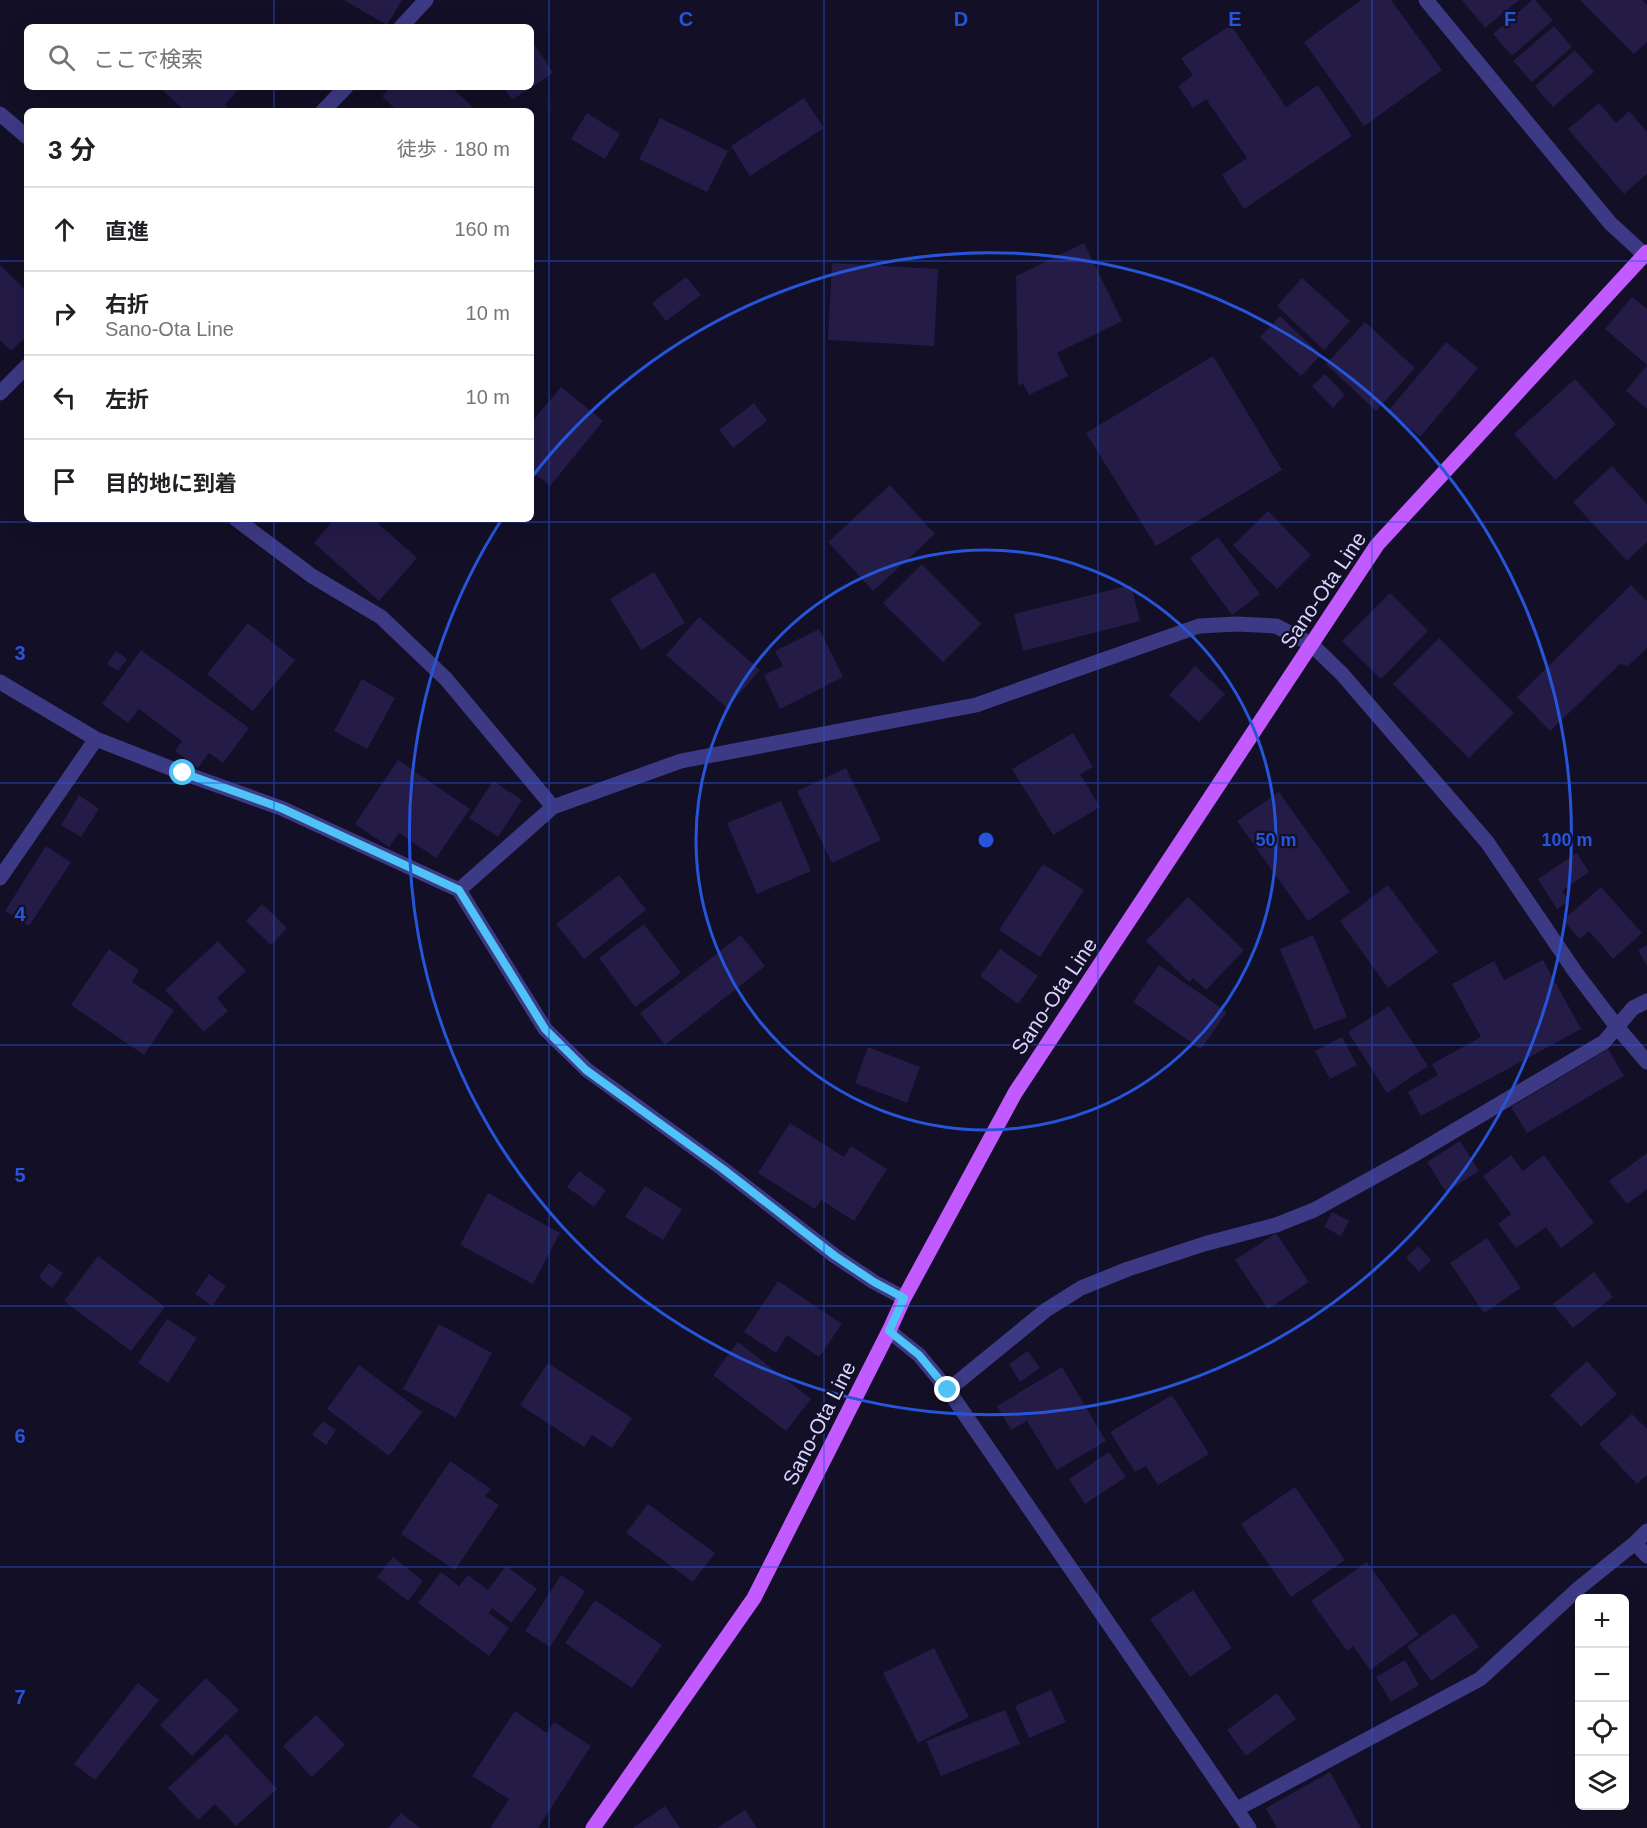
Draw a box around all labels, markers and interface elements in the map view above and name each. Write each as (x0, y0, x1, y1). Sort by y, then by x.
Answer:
text: C (679, 8, 693, 30)
text: D (954, 8, 968, 30)
text: E (1228, 8, 1242, 30)
text: F (1504, 8, 1516, 30)
search box (24, 24, 534, 90)
icon: search (45, 41, 78, 74)
text: ここで検索 (93, 47, 203, 72)
text: 3 分 (48, 135, 96, 165)
text: 徒歩 · 180 m (397, 138, 510, 160)
icon: ahead (48, 213, 81, 246)
text: 160 m (454, 218, 510, 240)
text: 直進 (105, 219, 149, 244)
text: 右折 (105, 292, 149, 317)
icon: right (48, 297, 81, 330)
text: 10 m (466, 302, 510, 324)
text: Sano-Ota Line (105, 318, 234, 340)
icon: left (48, 381, 81, 414)
text: 10 m (466, 386, 510, 408)
text: 左折 (105, 387, 149, 412)
icon: arrive (48, 465, 81, 498)
text: 目的地に到着 (105, 471, 237, 496)
street label: Sano-Ota Line (1276, 527, 1370, 653)
text: 3 (14, 642, 26, 664)
route start (169, 759, 195, 785)
centre of rings (976, 830, 996, 850)
text: 50 m (1255, 830, 1297, 850)
text: 100 m (1541, 830, 1593, 850)
text: 4 (14, 903, 26, 925)
street label: Sano-Ota Line (1007, 933, 1101, 1059)
text: 5 (14, 1164, 26, 1186)
street label: Sano-Ota Line (778, 1357, 860, 1489)
route end (934, 1376, 960, 1402)
text: 6 (14, 1425, 26, 1447)
map controls (1575, 1594, 1629, 1810)
button: + (1575, 1594, 1629, 1648)
button: − (1575, 1648, 1629, 1702)
text: 7 (14, 1686, 26, 1708)
button: locate (1575, 1702, 1629, 1756)
button: layers (1575, 1756, 1629, 1810)

